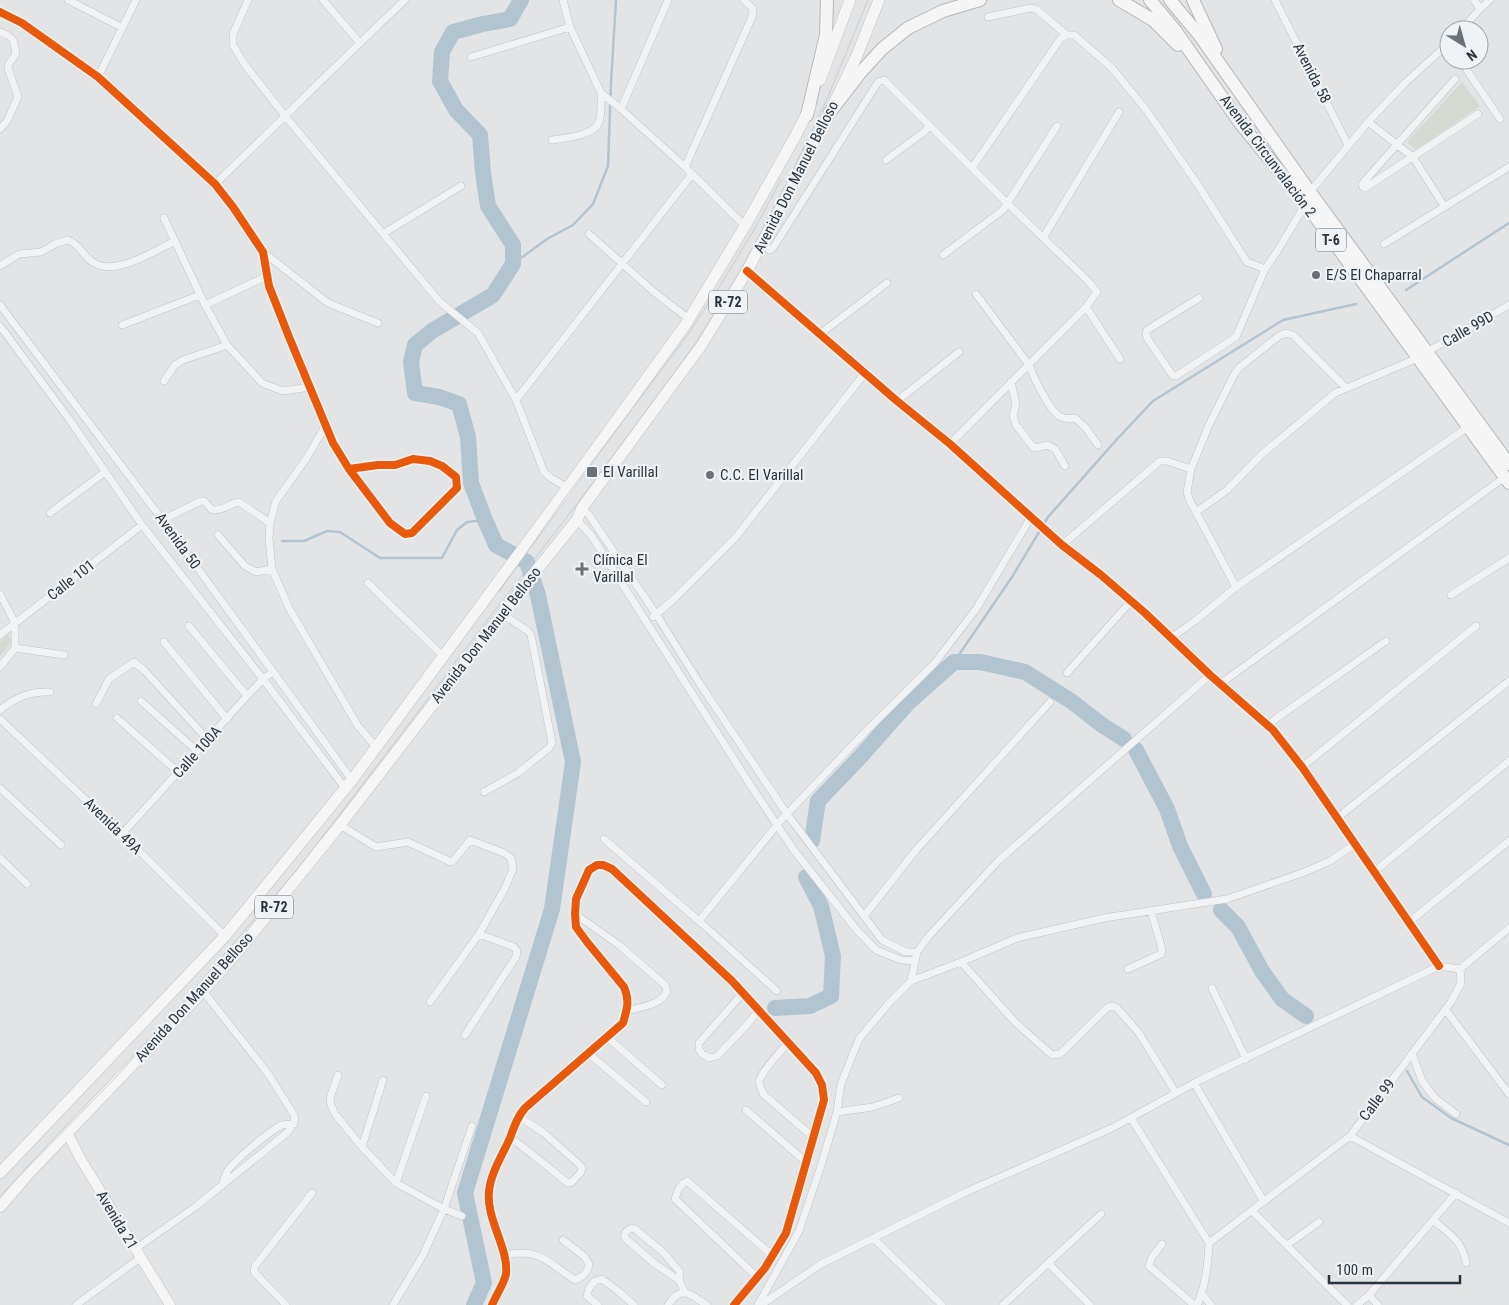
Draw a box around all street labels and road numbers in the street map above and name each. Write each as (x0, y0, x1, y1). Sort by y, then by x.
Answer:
street label: Avenida 58 (1289, 40, 1335, 106)
street label: Avenida Circunvalación 2 (1216, 91, 1320, 221)
street label: Avenida Don Manuel Belloso (750, 98, 842, 256)
road number: T-6 (1316, 228, 1346, 252)
road number: R-72 (709, 290, 747, 314)
street label: Calle 99D (1439, 307, 1497, 351)
street label: Avenida 50 (152, 509, 204, 573)
street label: Calle 101 (44, 556, 98, 604)
street label: Avenida Don Manuel Belloso (427, 563, 545, 707)
street label: Calle 100A (169, 722, 225, 782)
street label: Avenida 49A (80, 794, 146, 858)
road number: R-72 (255, 896, 293, 919)
street label: Avenida Don Manuel Belloso (131, 928, 257, 1066)
street label: Calle 99 (1355, 1075, 1399, 1125)
street label: Avenida 21 (92, 1187, 142, 1253)

